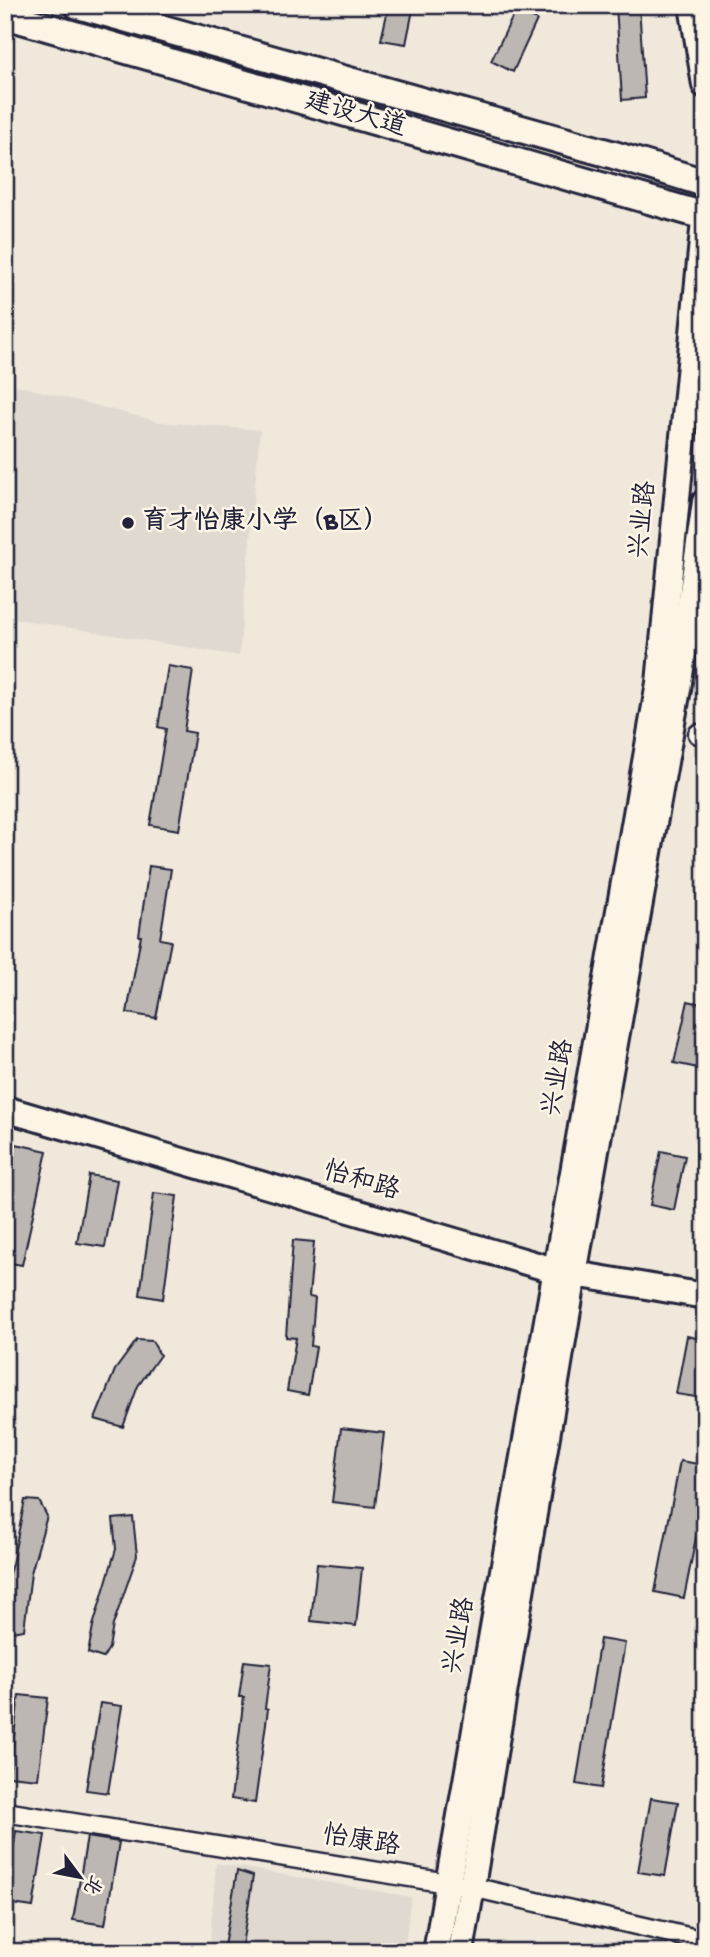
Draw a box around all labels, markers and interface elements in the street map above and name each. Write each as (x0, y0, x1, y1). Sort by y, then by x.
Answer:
street label: 建设大道 (301, 86, 410, 145)
street label: 兴业路 (624, 479, 664, 560)
place label: 育才怡康小学（B区） (142, 506, 389, 539)
marker: 育才怡康小学（B区） (120, 515, 136, 531)
street label: 兴业路 (536, 1037, 582, 1119)
street label: 怡和路 (319, 1155, 403, 1209)
street label: 兴业路 (437, 1595, 483, 1677)
street label: 怡康路 (320, 1820, 402, 1864)
north arrow (46, 1842, 116, 1912)
text: 北 (77, 1870, 106, 1898)

